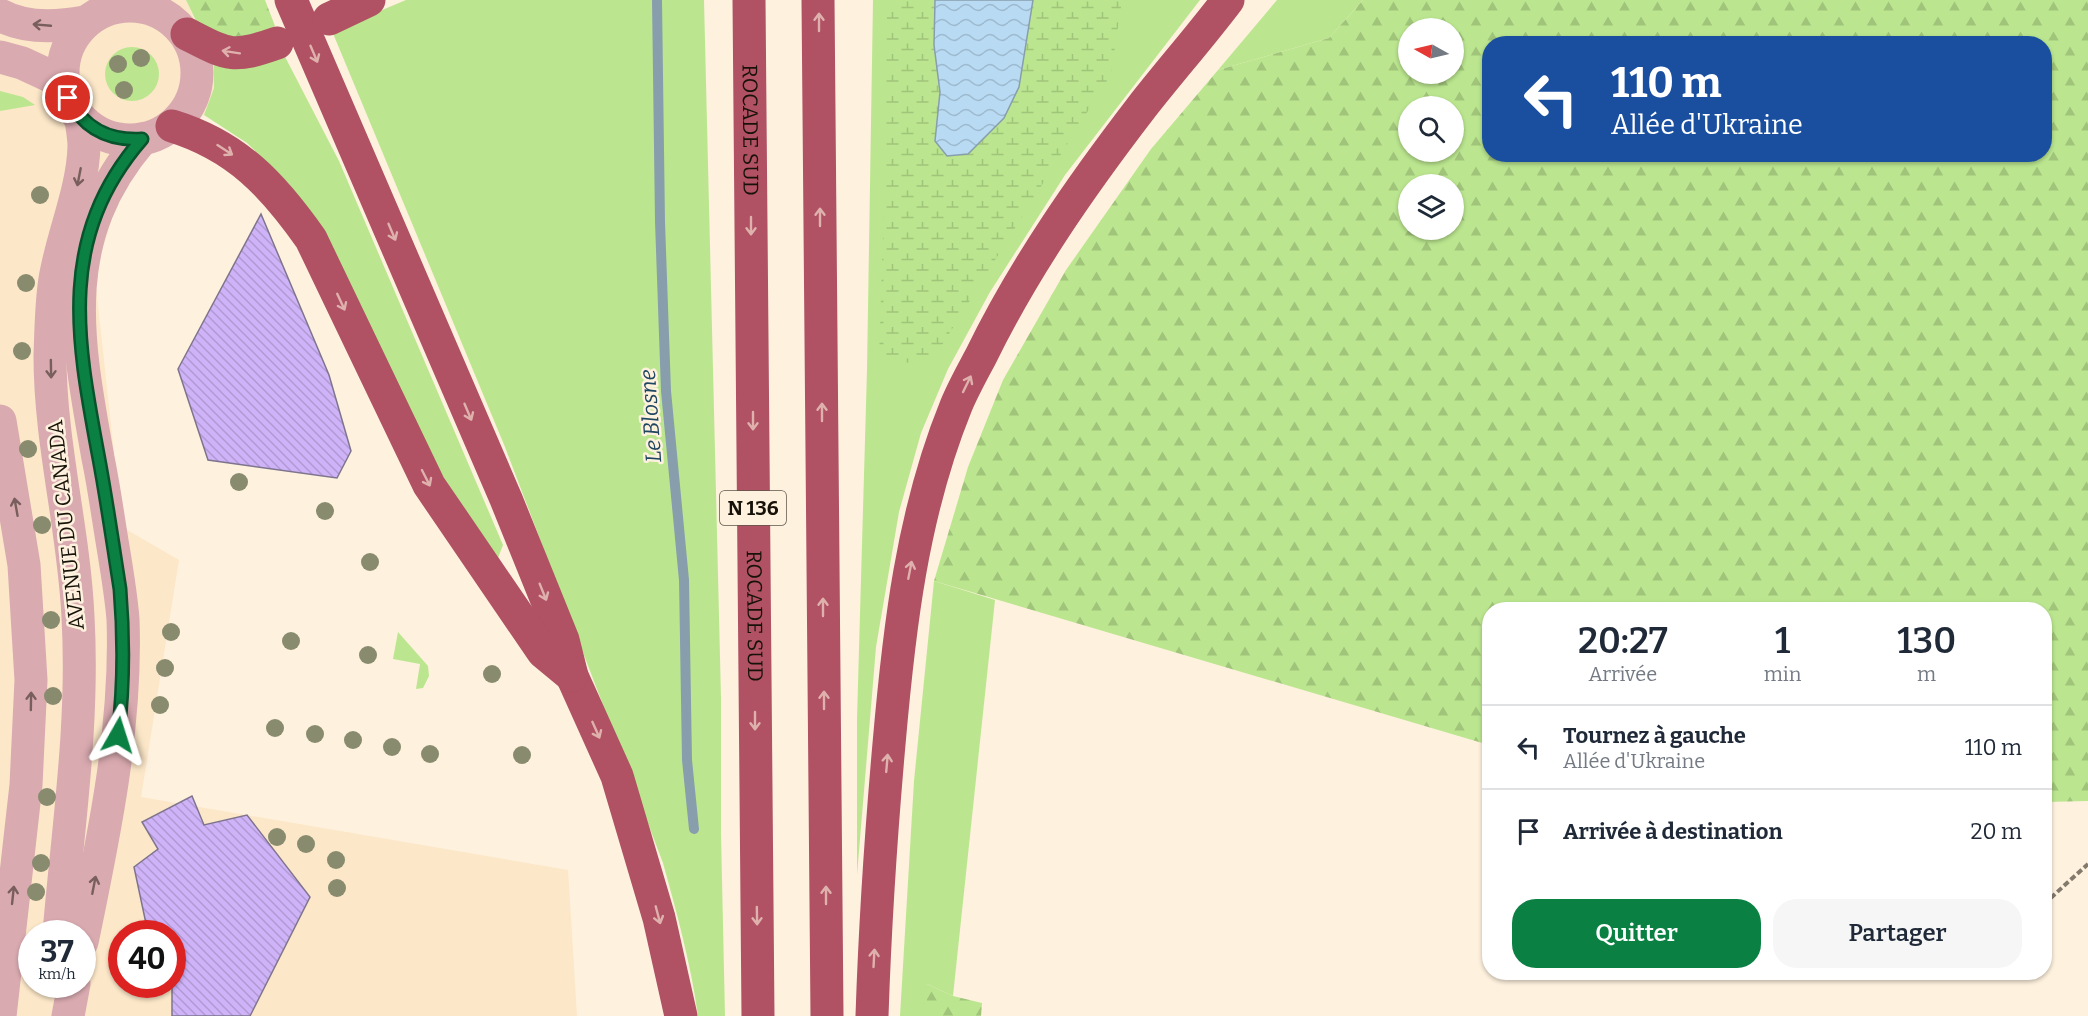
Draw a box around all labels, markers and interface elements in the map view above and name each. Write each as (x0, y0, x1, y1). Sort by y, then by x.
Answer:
one-way arrow (813, 12, 825, 32)
north arrow (1398, 18, 1464, 84)
map controls (1398, 18, 1464, 240)
one-way arrow (33, 19, 52, 30)
one-way arrow (309, 44, 320, 63)
one-way arrow (222, 46, 241, 57)
text: 110 m (1611, 58, 1722, 108)
icon: left (1512, 60, 1590, 138)
street label: ROCADE SUD (737, 64, 764, 196)
pin (42, 72, 93, 123)
icon: arrive (51, 81, 84, 114)
button: search (1398, 96, 1464, 162)
text: Allée d'Ukraine (1611, 109, 1803, 141)
one-way arrow (216, 144, 233, 156)
one-way arrow (73, 167, 84, 187)
button: layers (1398, 174, 1464, 240)
one-way arrow (814, 207, 826, 227)
one-way arrow (745, 216, 757, 236)
one-way arrow (387, 223, 398, 241)
one-way arrow (336, 292, 348, 310)
one-way arrow (45, 359, 56, 379)
water label: Le Blosne (634, 368, 667, 464)
one-way arrow (962, 375, 973, 393)
one-way arrow (463, 402, 474, 421)
one-way arrow (816, 402, 828, 422)
one-way arrow (747, 411, 759, 431)
street label: AVENUE DU CANADA (42, 419, 90, 631)
one-way arrow (420, 468, 432, 486)
road number: N 136 (720, 491, 786, 525)
one-way arrow (10, 498, 21, 517)
street label: ROCADE SUD (741, 550, 768, 682)
one-way arrow (905, 560, 916, 580)
one-way arrow (538, 582, 549, 601)
one-way arrow (817, 597, 829, 617)
text: 20:27 (1578, 619, 1668, 663)
text: 1 (1775, 619, 1790, 663)
text: 130 (1897, 619, 1956, 663)
text: Arrivée (1589, 662, 1657, 686)
text: min (1764, 662, 1801, 686)
text: m (1917, 662, 1936, 686)
one-way arrow (818, 690, 830, 710)
one-way arrow (25, 692, 36, 712)
position arrow (86, 703, 150, 767)
one-way arrow (749, 711, 761, 731)
one-way arrow (591, 720, 602, 738)
text: Tournez à gauche (1563, 722, 1746, 749)
icon: left (1512, 731, 1545, 764)
text: 110 m (1965, 734, 2022, 761)
text: Allée d'Ukraine (1563, 749, 1705, 773)
one-way arrow (882, 754, 893, 773)
icon: arrive (1512, 815, 1545, 848)
text: Arrivée à destination (1563, 818, 1783, 845)
text: 20 m (1971, 818, 2022, 845)
one-way arrow (89, 875, 100, 895)
one-way arrow (820, 885, 832, 905)
one-way arrow (8, 886, 19, 906)
button: Quitter (1512, 899, 1761, 968)
button: Partager (1773, 899, 2022, 968)
one-way arrow (652, 905, 664, 924)
one-way arrow (751, 906, 763, 926)
speed limit sign: 40 (108, 920, 186, 998)
text: 37 (40, 934, 74, 970)
one-way arrow (869, 948, 880, 968)
text: km/h (38, 965, 76, 983)

